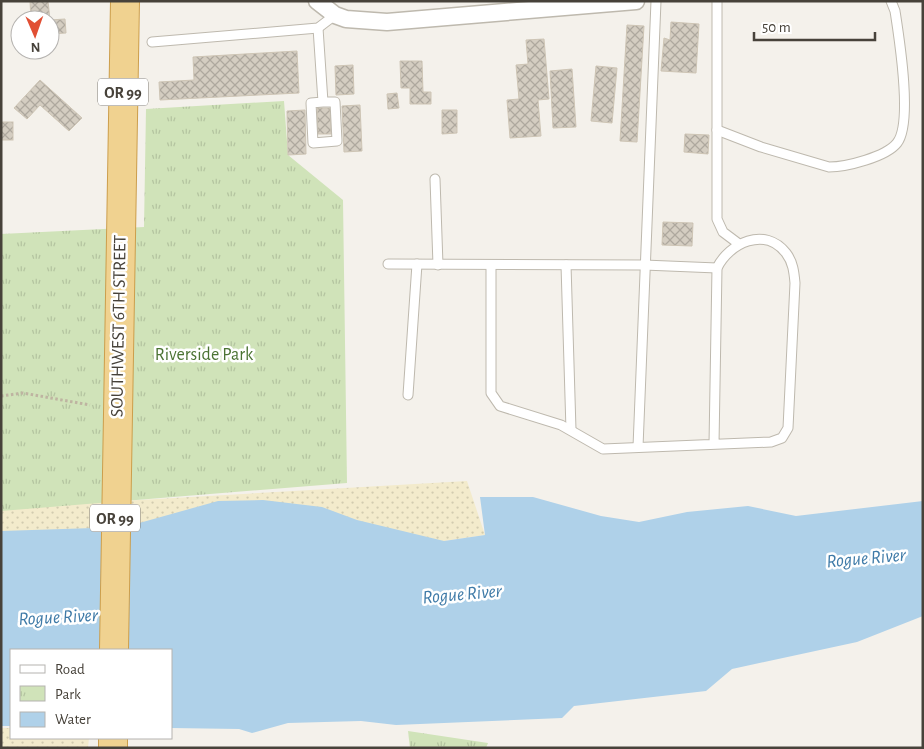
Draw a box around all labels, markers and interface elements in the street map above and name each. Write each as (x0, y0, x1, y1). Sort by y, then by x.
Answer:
north arrow (10, 10, 60, 60)
scale bar (754, 10, 875, 42)
text: 50 m (762, 20, 791, 35)
text: N (30, 40, 41, 54)
road number: OR 99 (98, 78, 148, 105)
street label: SOUTHWEST 6TH STREET (108, 234, 130, 417)
park label: Riverside Park (155, 346, 254, 364)
road number: OR 99 (90, 504, 140, 532)
water label: Rogue River (826, 545, 907, 571)
water label: Rogue River (422, 581, 503, 607)
water label: Rogue River (18, 606, 99, 629)
legend (10, 649, 172, 739)
text: Road (55, 662, 85, 677)
text: Park (55, 687, 81, 702)
text: Water (55, 712, 91, 727)

